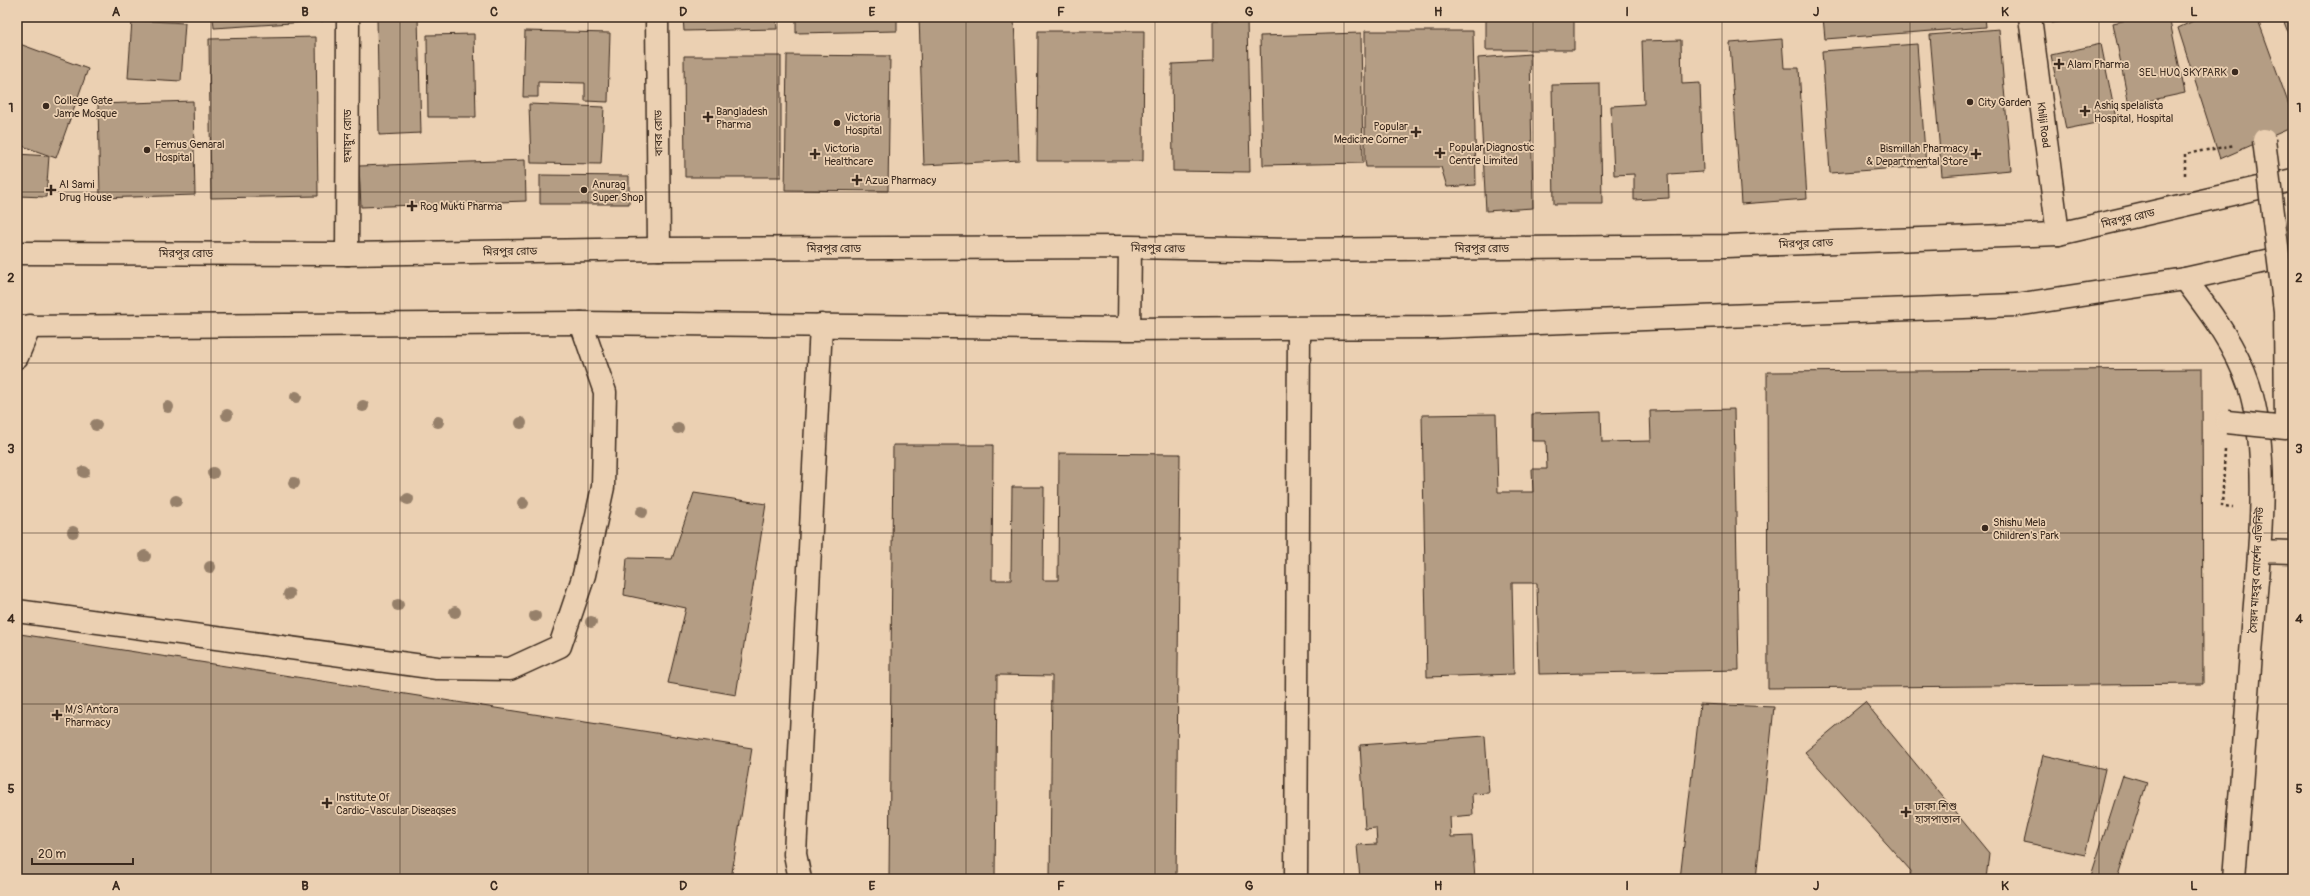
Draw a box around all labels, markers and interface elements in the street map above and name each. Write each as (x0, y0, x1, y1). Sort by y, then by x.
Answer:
text: A (112, 4, 121, 20)
text: B (301, 4, 309, 20)
text: C (490, 4, 498, 20)
text: D (679, 4, 687, 20)
text: E (869, 4, 876, 20)
text: F (1057, 4, 1065, 20)
text: G (1245, 4, 1254, 20)
text: H (1434, 4, 1442, 20)
text: I (1625, 4, 1629, 20)
text: J (1813, 4, 1819, 20)
text: K (2001, 4, 2009, 20)
text: L (2190, 4, 2198, 20)
place label: Alam Pharma (2067, 58, 2129, 71)
marker: Alam Pharma (2054, 59, 2064, 69)
place label: SEL HUQ SKYPARK (2138, 66, 2227, 79)
marker: SEL HUQ SKYPARK (2230, 67, 2240, 77)
place label: College Gate Jame Mosque (54, 94, 117, 120)
place label: City Garden (1978, 96, 2031, 109)
marker: City Garden (1965, 97, 1975, 107)
place label: Ashiq spelalista Hospital, Hospital (2094, 99, 2173, 125)
text: 1 (8, 100, 14, 116)
text: 1 (2296, 100, 2302, 116)
marker: College Gate Jame Mosque (41, 101, 51, 111)
street label: Khilji Road (2034, 101, 2053, 149)
place label: Bangladesh Pharma (716, 105, 768, 131)
marker: Ashiq spelalista Hospital, Hospital (2079, 105, 2091, 117)
street label: হুমায়ুন রোড (341, 109, 355, 164)
street label: বাবর রোড (652, 110, 665, 157)
place label: Victoria Hospital (845, 111, 882, 137)
marker: Bangladesh Pharma (703, 112, 713, 122)
marker: Victoria Hospital (832, 118, 842, 128)
place label: Popular Medicine Corner (1334, 120, 1408, 146)
marker: Popular Medicine Corner (1411, 127, 1421, 137)
place label: Femus Genaral Hospital (155, 138, 225, 164)
place label: Popular Diagnostic Centre Limited (1449, 141, 1535, 167)
place label: Victoria Healthcare (824, 142, 874, 168)
place label: Bismillah Pharmacy & Departmental Store (1866, 142, 1969, 168)
marker: Femus Genaral Hospital (142, 145, 152, 155)
marker: Popular Diagnostic Centre Limited (1434, 147, 1446, 159)
marker: Victoria Healthcare (809, 148, 821, 160)
marker: Bismillah Pharmacy & Departmental Store (1971, 149, 1981, 159)
place label: Azua Pharmacy (865, 174, 937, 187)
marker: Azua Pharmacy (852, 175, 862, 185)
place label: Al Sami Drug House (59, 178, 113, 204)
place label: Anurag Super Shop (592, 178, 644, 204)
marker: Al Sami Drug House (46, 185, 56, 195)
marker: Anurag Super Shop (579, 185, 589, 195)
place label: Rog Mukti Pharma (420, 200, 502, 213)
marker: Rog Mukti Pharma (407, 201, 417, 211)
street label: মিরপুর রোড (2099, 206, 2156, 231)
street label: মিরপুর রোড (1778, 236, 1834, 251)
street label: মিরপুর রোড (806, 242, 861, 255)
street label: মিরপুর রোড (1130, 242, 1185, 255)
street label: মিরপুর রোড (1454, 242, 1509, 255)
street label: মিরপুর রোড (482, 245, 537, 258)
street label: মিরপুর রোড (158, 247, 213, 260)
text: 2 (7, 270, 15, 286)
text: 2 (2295, 270, 2303, 286)
text: 3 (7, 441, 15, 457)
text: 3 (2295, 441, 2303, 457)
street label: সৈয়দ মাহবুব মোর্শেদ এভিনিউ (2246, 506, 2266, 634)
place label: Shishu Mela Children's Park (1993, 516, 2059, 542)
marker: Shishu Mela Children's Park (1980, 523, 1990, 533)
text: 4 (7, 611, 15, 627)
text: 4 (2295, 611, 2303, 627)
place label: M/S Antora Pharmacy (65, 703, 118, 729)
marker: M/S Antora Pharmacy (52, 710, 62, 720)
text: 5 (7, 781, 15, 797)
text: 5 (2295, 781, 2303, 797)
place label: Institute Of Cardio-Vascular Diseaqses (336, 791, 456, 817)
marker: Institute Of Cardio-Vascular Diseaqses (321, 797, 333, 809)
place label: ঢাকা শিশু হাসপাতাল (1914, 800, 1961, 826)
marker: ঢাকা শিশু হাসপাতাল (1900, 806, 1912, 818)
scale bar (32, 840, 133, 866)
text: 20 m (38, 847, 67, 862)
text: A (112, 878, 121, 894)
text: B (301, 878, 309, 894)
text: C (490, 878, 498, 894)
text: D (679, 878, 687, 894)
text: E (869, 878, 876, 894)
text: F (1057, 878, 1065, 894)
text: G (1245, 878, 1254, 894)
text: H (1434, 878, 1442, 894)
text: I (1625, 878, 1629, 894)
text: J (1813, 878, 1819, 894)
text: K (2001, 878, 2009, 894)
text: L (2190, 878, 2198, 894)

